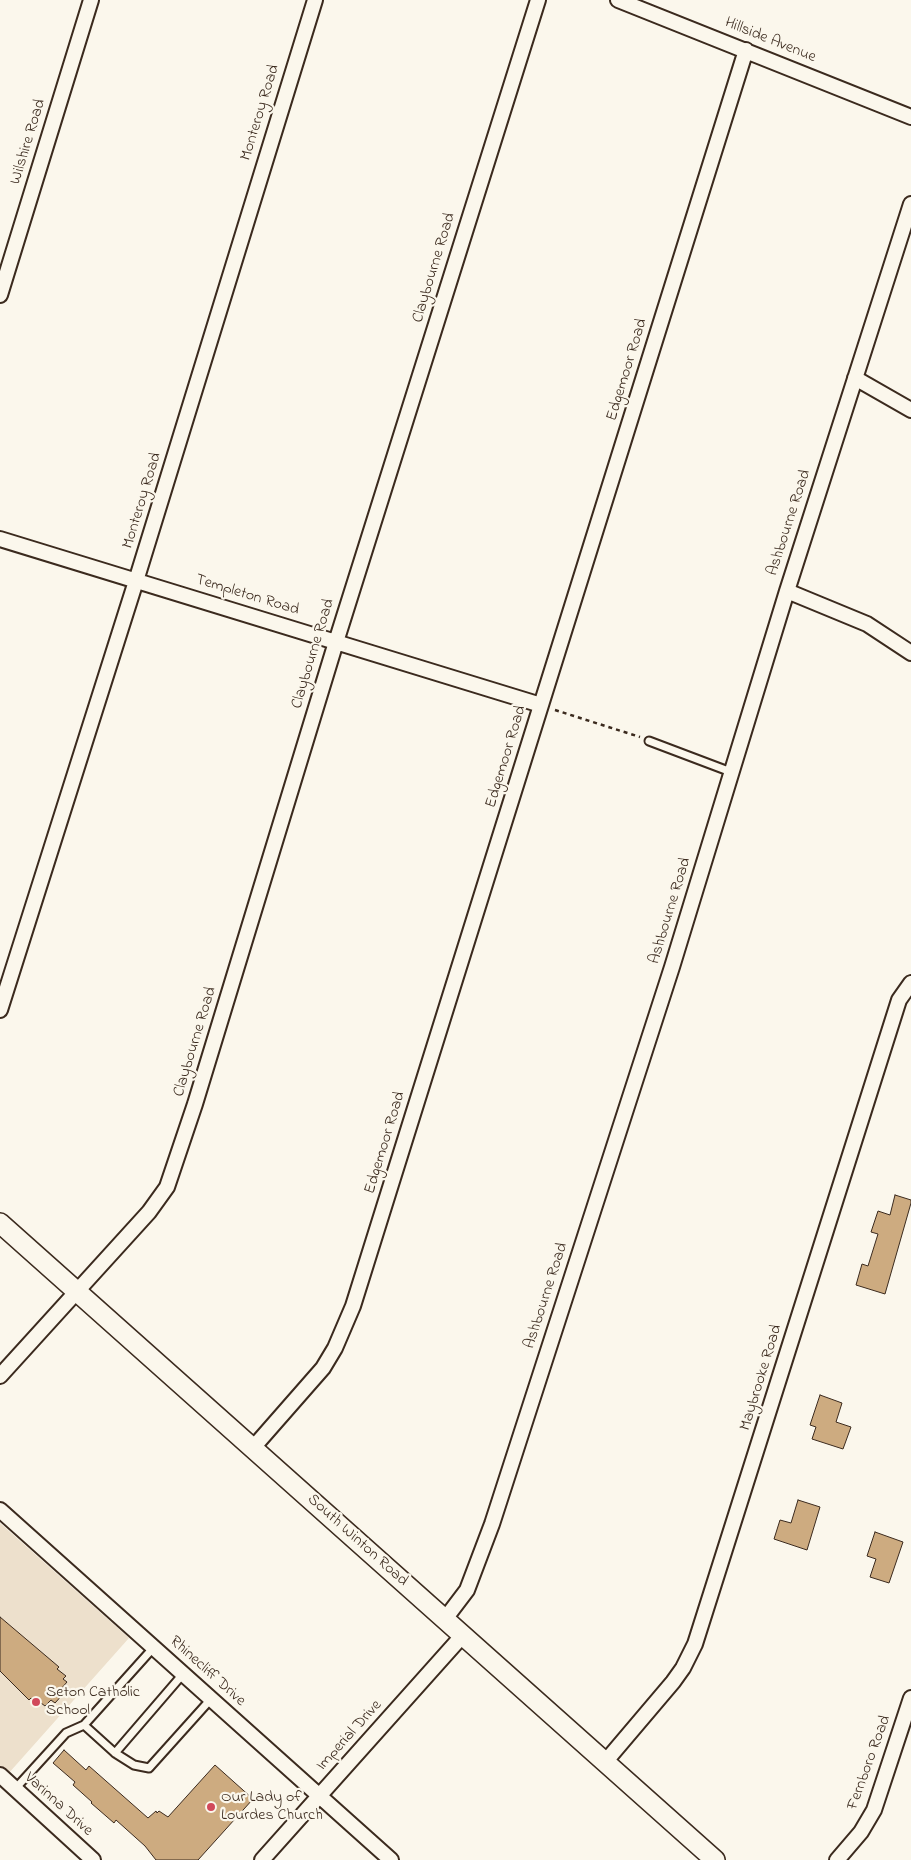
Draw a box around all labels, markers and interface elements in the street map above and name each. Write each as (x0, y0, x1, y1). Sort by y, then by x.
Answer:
street label: Hillside Avenue (722, 14, 818, 68)
street label: Monteroy Road (237, 63, 285, 163)
street label: Wilshire Road (7, 97, 51, 187)
street label: Claybourne Road (409, 211, 461, 325)
street label: Edgemoor Road (603, 317, 653, 423)
street label: Monteroy Road (119, 451, 167, 551)
street label: Ashbourne Road (764, 468, 816, 578)
street label: Templeton Road (193, 571, 301, 621)
street label: Claybourne Road (288, 597, 340, 711)
street label: Edgemoor Road (482, 704, 532, 810)
street label: Ashbourne Road (646, 855, 696, 967)
street label: Claybourne Road (170, 985, 222, 1099)
street label: Edgemoor Road (361, 1090, 411, 1196)
street label: Ashbourne Road (521, 1241, 573, 1351)
street label: Maybrooke Road (737, 1323, 787, 1433)
street label: South Winton Road (303, 1491, 411, 1591)
street label: Rhinecliff Drive (165, 1633, 249, 1711)
place label: Seton Catholic School (46, 1683, 140, 1721)
marker: Seton Catholic School (30, 1696, 42, 1708)
street label: Imperial Drive (313, 1697, 387, 1775)
street label: Fernboro Road (844, 1713, 896, 1813)
street label: Varinna Drive (20, 1769, 96, 1841)
place label: Our Lady of Lourdes Church (221, 1788, 323, 1826)
marker: Our Lady of Lourdes Church (205, 1801, 217, 1813)

